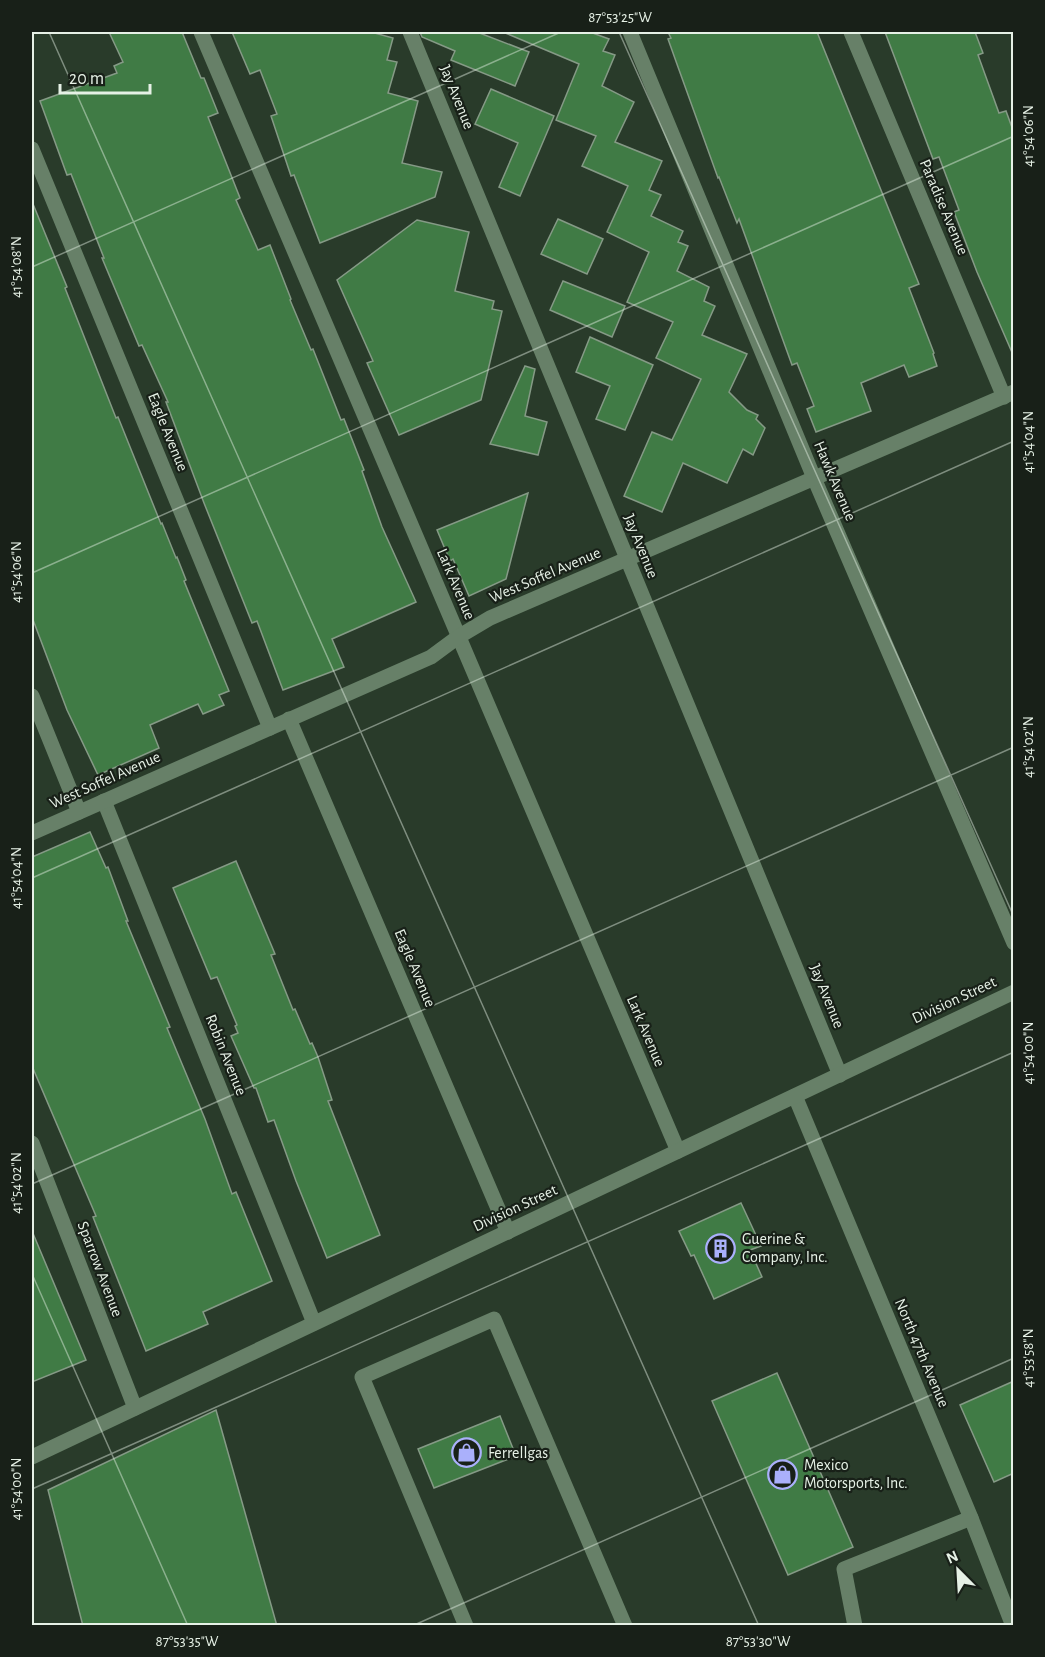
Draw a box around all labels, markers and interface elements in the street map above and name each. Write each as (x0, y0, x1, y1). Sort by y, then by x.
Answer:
text: 87°53'25"W (588, 10, 652, 25)
scale bar (60, 57, 150, 95)
street label: Jay Avenue (436, 63, 477, 132)
text: 20 m (69, 70, 104, 88)
text: 41°54'06"N (1021, 105, 1036, 167)
street label: Paradise Avenue (917, 157, 971, 257)
text: 41°54'08"N (9, 236, 24, 298)
street label: Eagle Avenue (145, 390, 191, 474)
text: 41°54'04"N (1021, 411, 1036, 473)
street label: Hawk Avenue (811, 439, 859, 523)
street label: Jay Avenue (620, 512, 661, 581)
text: 41°54'06"N (9, 541, 24, 603)
street label: West Soffel Avenue (487, 544, 603, 606)
street label: Lark Avenue (434, 546, 478, 622)
text: 41°54'02"N (1021, 716, 1036, 778)
street label: West Soffel Avenue (47, 748, 163, 812)
text: 41°54'04"N (9, 847, 24, 909)
street label: Eagle Avenue (391, 927, 439, 1009)
street label: Jay Avenue (806, 962, 847, 1031)
street label: Division Street (909, 974, 999, 1026)
street label: Lark Avenue (624, 993, 668, 1069)
street label: Robin Avenue (203, 1012, 249, 1098)
text: 41°54'00"N (1021, 1021, 1036, 1085)
text: 41°54'02"N (9, 1152, 24, 1214)
street label: Division Street (470, 1182, 560, 1234)
street label: Sparrow Avenue (74, 1219, 126, 1319)
place label: Guerine & Company, Inc. (742, 1231, 828, 1266)
building icon: Guerine & Company, Inc. (705, 1232, 737, 1264)
street label: North 47th Avenue (892, 1296, 952, 1410)
text: 41°53'58"N (1021, 1328, 1036, 1388)
shop icon: Ferrellgas (451, 1437, 483, 1469)
place label: Ferrellgas (488, 1445, 548, 1461)
text: 41°54'00"N (9, 1457, 24, 1521)
place label: Mexico Motorsports, Inc. (804, 1457, 908, 1491)
shop icon: Mexico Motorsports, Inc. (767, 1458, 799, 1490)
north arrow (928, 1540, 988, 1600)
text: N (944, 1548, 961, 1567)
text: 87°53'35"W (156, 1634, 219, 1649)
text: 87°53'30"W (726, 1634, 791, 1649)

